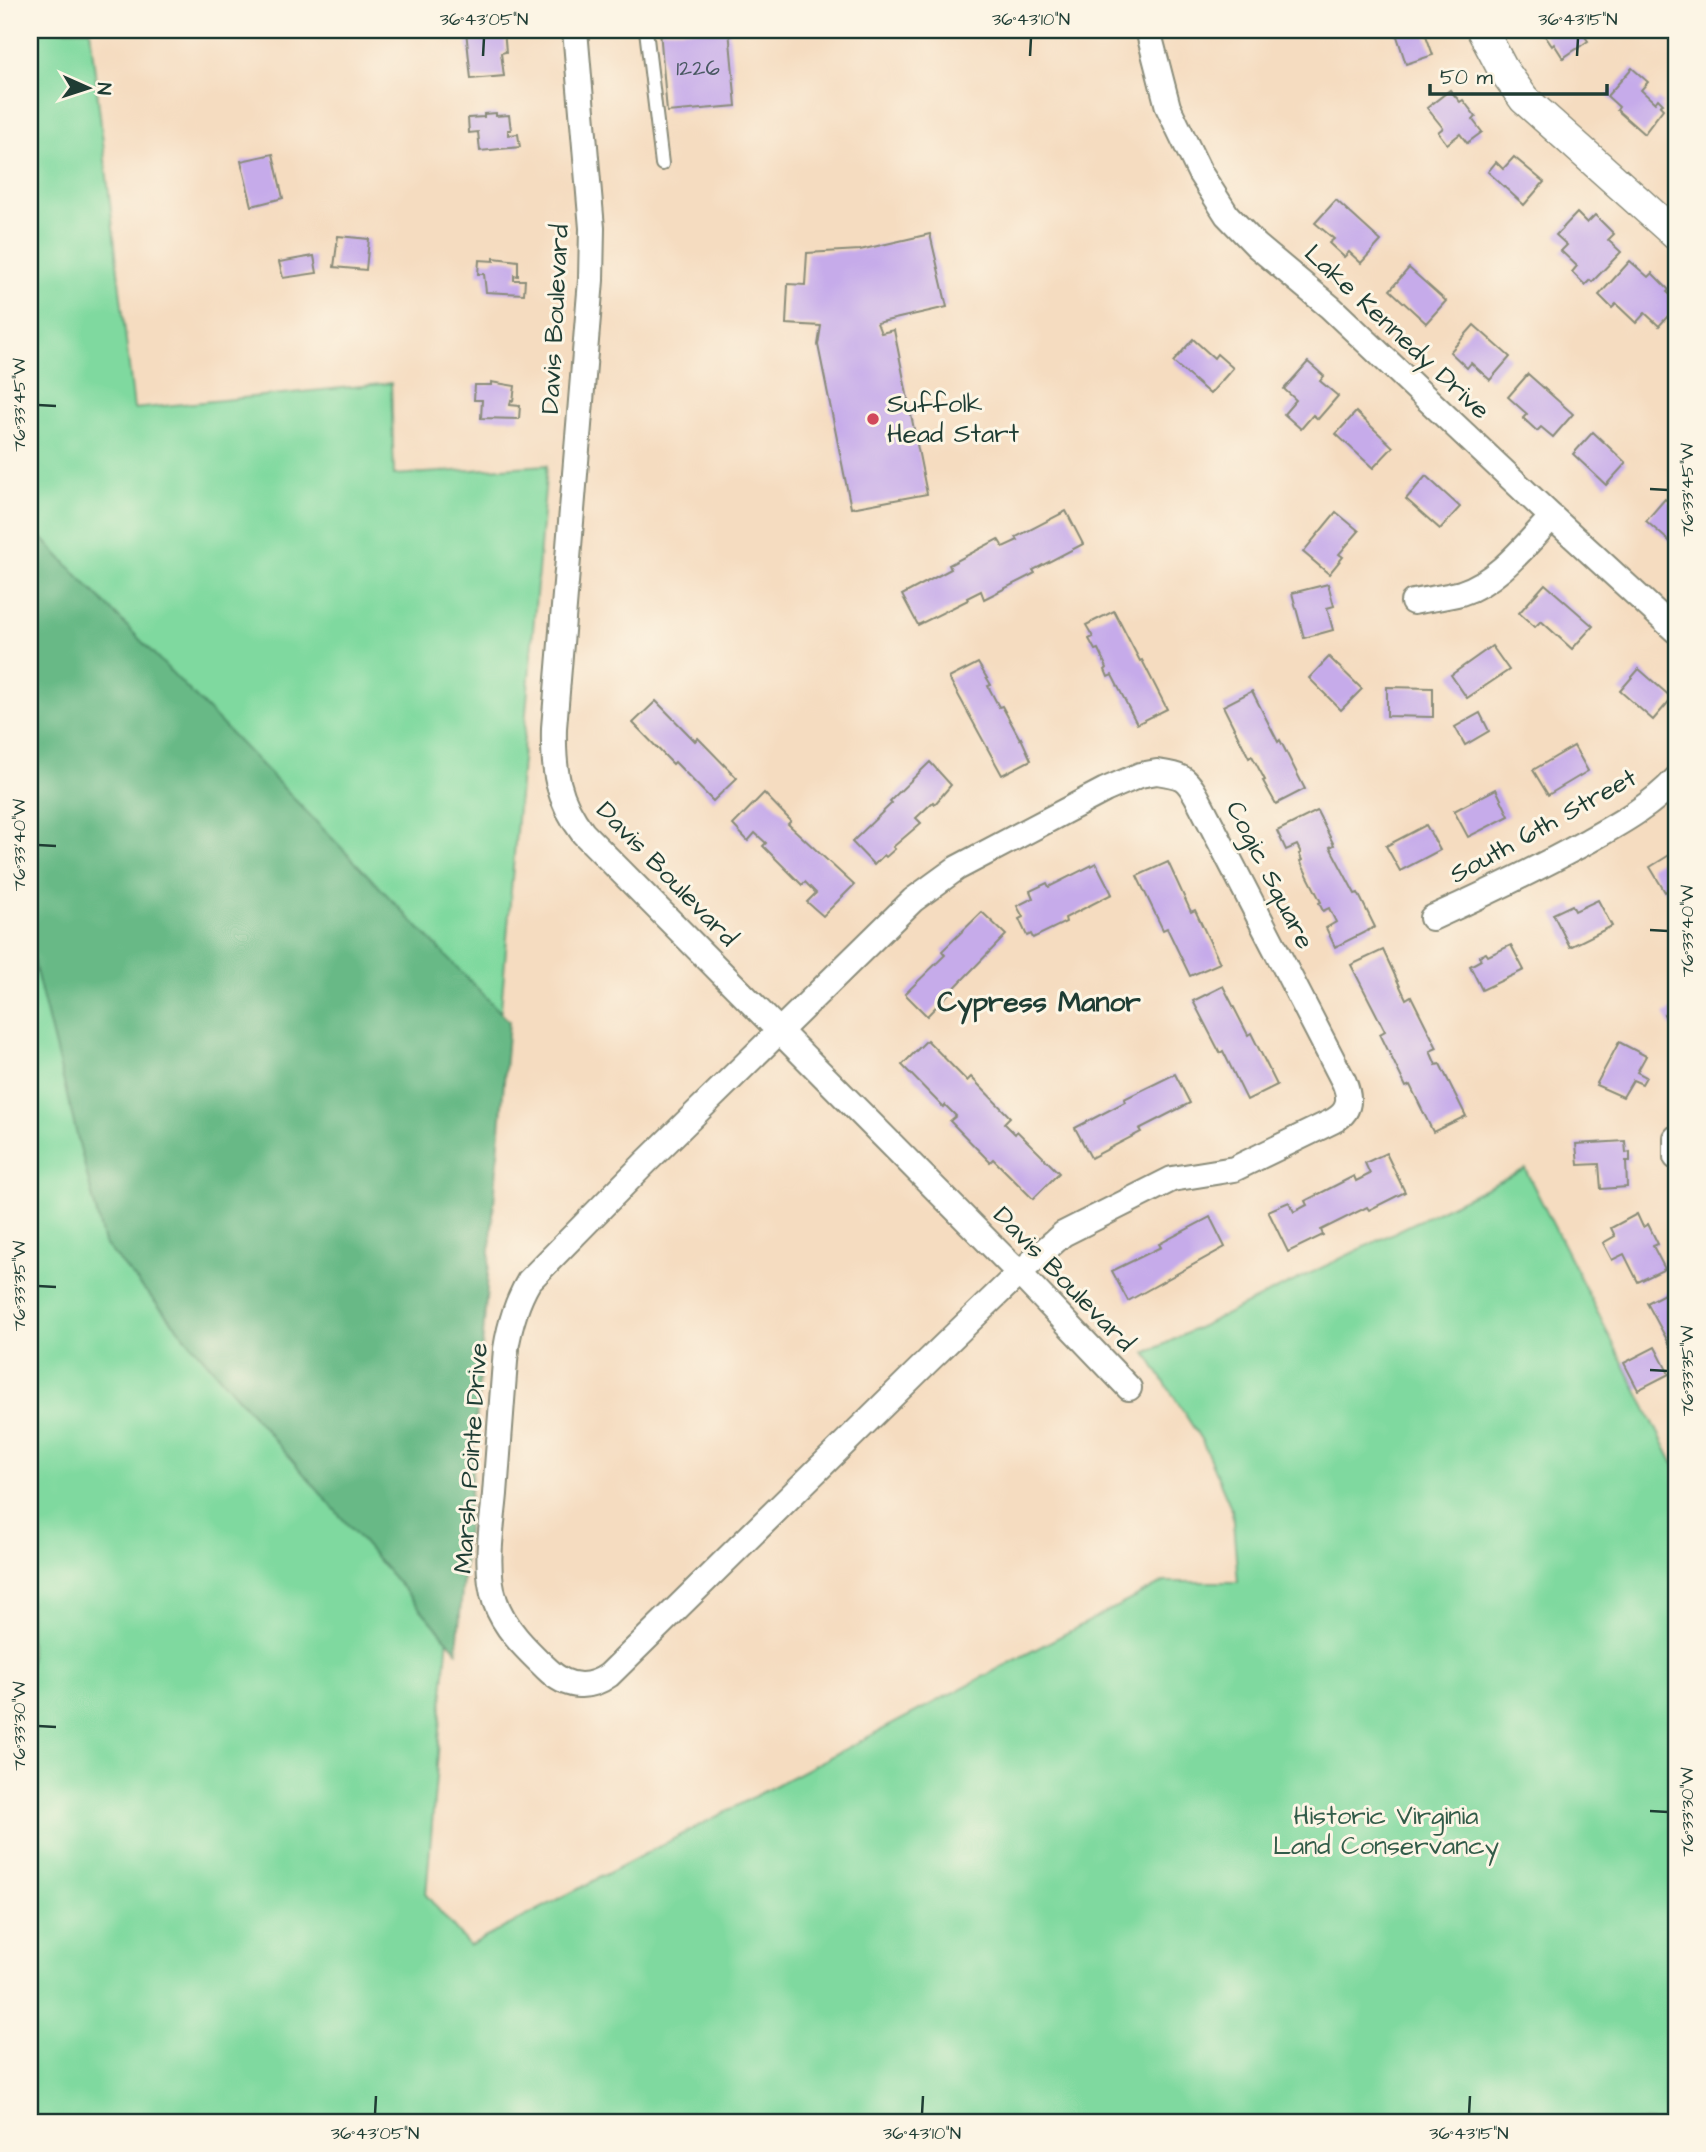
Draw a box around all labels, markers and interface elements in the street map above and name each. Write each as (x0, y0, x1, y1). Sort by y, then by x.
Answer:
text: 36°43'05"N (440, 7, 528, 32)
text: 36°43'10"N (992, 7, 1070, 32)
text: 36°43'15"N (1538, 7, 1618, 32)
north arrow (52, 52, 122, 122)
house number: 1226 (676, 52, 720, 84)
scale bar (1430, 52, 1606, 96)
text: 50 m (1440, 63, 1494, 92)
text: N (90, 82, 117, 96)
street label: Davis Boulevard (532, 223, 578, 415)
street label: Lake Kennedy Drive (1295, 236, 1498, 429)
text: 76°33'45"W (7, 358, 32, 452)
place label: Suffolk Head Start (887, 386, 1020, 452)
marker: Suffolk Head Start (865, 411, 881, 427)
text: 76°33'45"W (1675, 443, 1700, 537)
street label: South 6th Street (1443, 759, 1643, 892)
street label: Davis Boulevard (588, 793, 746, 955)
street label: Cogic Square (1215, 795, 1323, 956)
text: 76°33'40"W (7, 799, 32, 891)
text: 76°33'40"W (1675, 885, 1700, 977)
district label: Cypress Manor (937, 983, 1141, 1025)
street label: Davis Boulevard (985, 1198, 1143, 1360)
text: 76°33'35"W (7, 1241, 32, 1331)
text: 76°33'35"W (1675, 1326, 1700, 1416)
street label: Marsh Pointe Drive (445, 1341, 497, 1575)
text: 76°33'30"W (7, 1681, 32, 1771)
text: 76°33'30"W (1675, 1767, 1700, 1857)
park label: Historic Virginia Land Conservancy (1273, 1798, 1499, 1866)
text: 36°43'05"N (331, 2121, 419, 2146)
text: 36°43'10"N (883, 2121, 961, 2146)
text: 36°43'15"N (1429, 2121, 1509, 2146)

